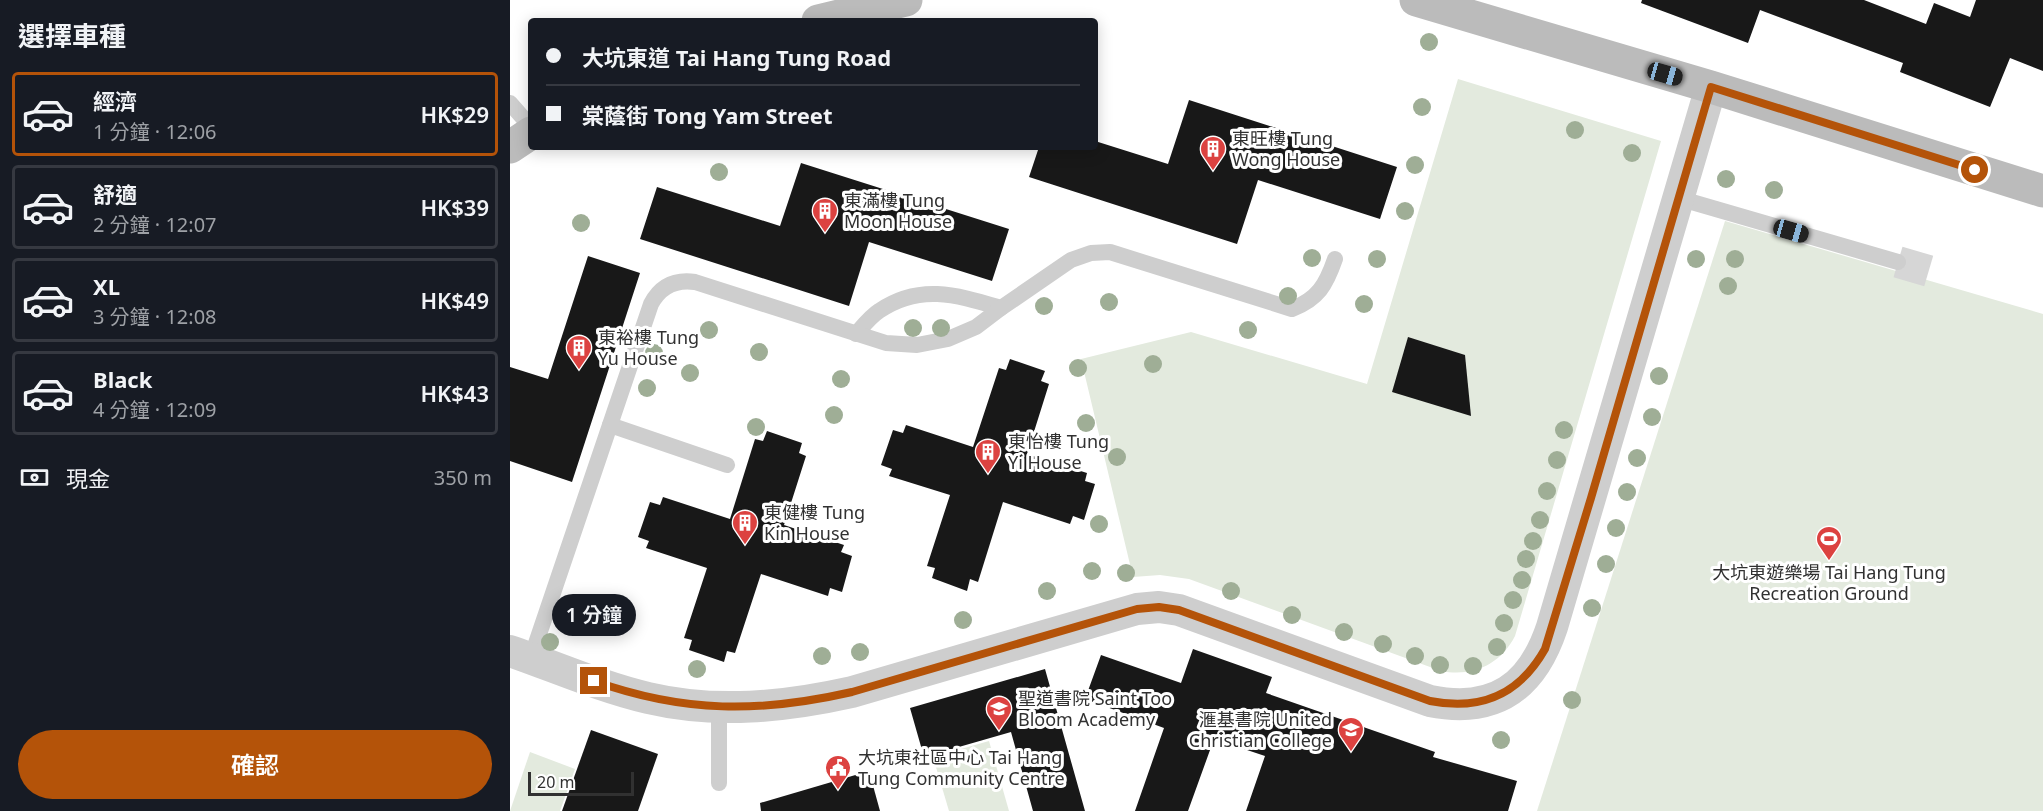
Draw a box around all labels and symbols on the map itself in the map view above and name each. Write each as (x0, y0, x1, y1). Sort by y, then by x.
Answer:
car (1645, 60, 1685, 88)
place label: 東旺樓 Tung Wong House (1232, 126, 1340, 171)
building icon: 東旺樓 Tung Wong House (1198, 134, 1228, 172)
route start (1961, 156, 1988, 183)
place label: 東滿樓 Tung Moon House (844, 188, 952, 233)
building icon: 東滿樓 Tung Moon House (810, 196, 840, 234)
car (1771, 217, 1811, 245)
place label: 東裕樓 Tung Yu House (598, 325, 699, 370)
building icon: 東裕樓 Tung Yu House (564, 333, 594, 371)
place label: 東怡樓 Tung Yi House (1008, 429, 1109, 474)
building icon: 東怡樓 Tung Yi House (973, 437, 1003, 475)
place label: 東健樓 Tung Kin House (764, 500, 865, 545)
building icon: 東健樓 Tung Kin House (730, 508, 760, 546)
sports icon: 大坑東遊樂場 Tai Hang Tung Recreation Ground (1814, 524, 1844, 562)
place label: 大坑東遊樂場 Tai Hang Tung Recreation Ground (1712, 560, 1946, 605)
callout: 1 分鐘 (552, 594, 636, 636)
route end (580, 667, 607, 694)
place label: 聖道書院 Saint Too Bloom Academy (1018, 686, 1172, 731)
school or university icon: 聖道書院 Saint Too Bloom Academy (984, 694, 1014, 732)
place label: 滙基書院 United Christian College (1189, 707, 1332, 752)
school or university icon: 滙基書院 United Christian College (1336, 715, 1366, 753)
place label: 大坑東社區中心 Tai Hang Tung Community Centre (858, 745, 1065, 790)
public building icon: 大坑東社區中心 Tai Hang Tung Community Centre (823, 753, 853, 791)
scale bar (528, 769, 634, 796)

